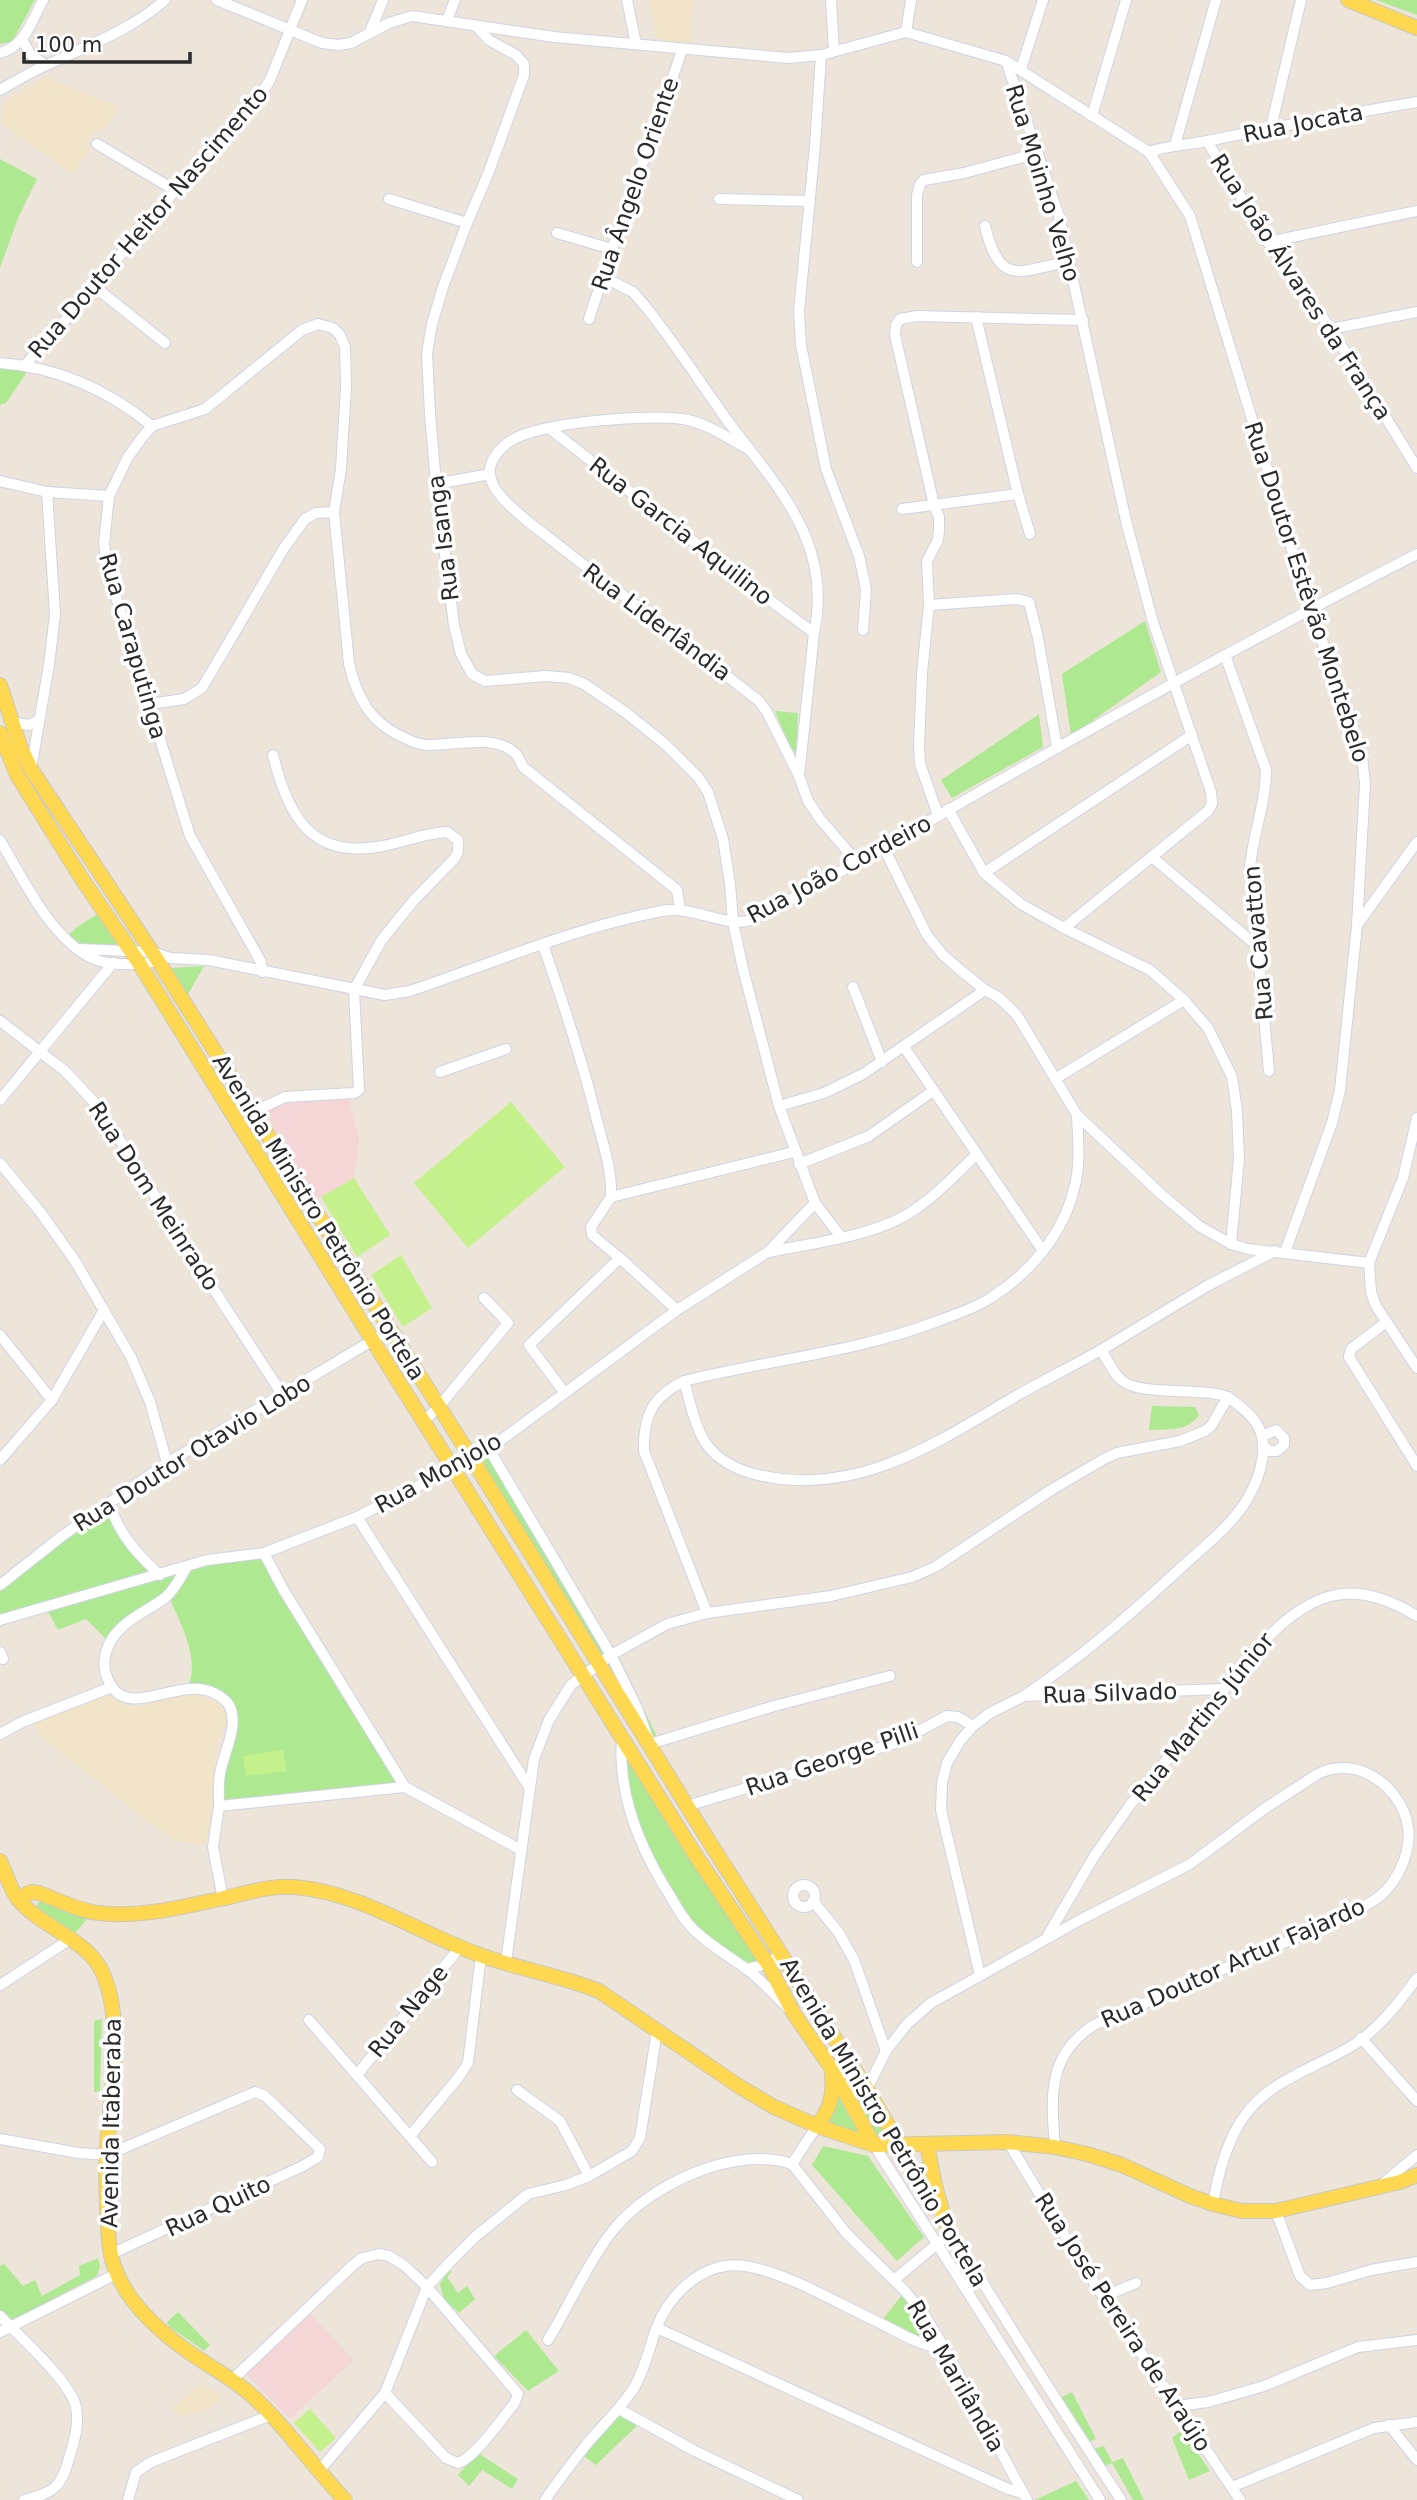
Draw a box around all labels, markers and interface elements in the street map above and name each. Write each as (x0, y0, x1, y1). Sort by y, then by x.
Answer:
scale bar (24, 21, 191, 65)
text: 100 m (35, 33, 102, 57)
street label: Rua Ângelo Oriente (585, 74, 684, 294)
street label: Rua Doutor Heitor Nascimento (23, 81, 273, 363)
street label: Rua Moinho Velho (1001, 81, 1085, 285)
street label: Rua Jocata (1241, 99, 1365, 147)
street label: Rua João Álvares da França (1205, 149, 1398, 425)
street label: Rua Doutor Estêvão Montebelo (1240, 418, 1374, 766)
street label: Rua Garcia Aquilino (585, 452, 777, 610)
street label: Rua Isanga (422, 473, 464, 603)
street label: Rua Caraputinga (94, 550, 172, 742)
street label: Rua Liderlândia (578, 558, 736, 686)
street label: Rua João Cordeiro (743, 809, 935, 929)
street label: Rua Cavatton (1238, 864, 1278, 1022)
street label: Avenida Ministro Petrônio Portela (207, 1049, 431, 1385)
street label: Rua Dom Meinrado (83, 1097, 225, 1295)
street label: Rua Doutor Otavio Lobo (69, 1369, 315, 1537)
street label: Rua Monjolo (370, 1428, 506, 1518)
street label: Rua Martins Júnior (1127, 1627, 1279, 1807)
street label: Rua Silvado (1042, 1678, 1178, 1708)
street label: Rua George Pilli (742, 1717, 922, 1801)
street label: Rua Doutor Artur Fajardo (1097, 1893, 1369, 2033)
street label: Avenida Ministro Petrônio Portela (775, 1953, 993, 2291)
street label: Rua Nage (363, 1960, 453, 2062)
street label: Avenida Itaberaba (96, 2018, 126, 2228)
street label: Rua Quito (161, 2170, 275, 2242)
street label: Rua José Pereira de Araújo (1030, 2188, 1216, 2456)
street label: Rua Marilândia (902, 2296, 1010, 2456)

